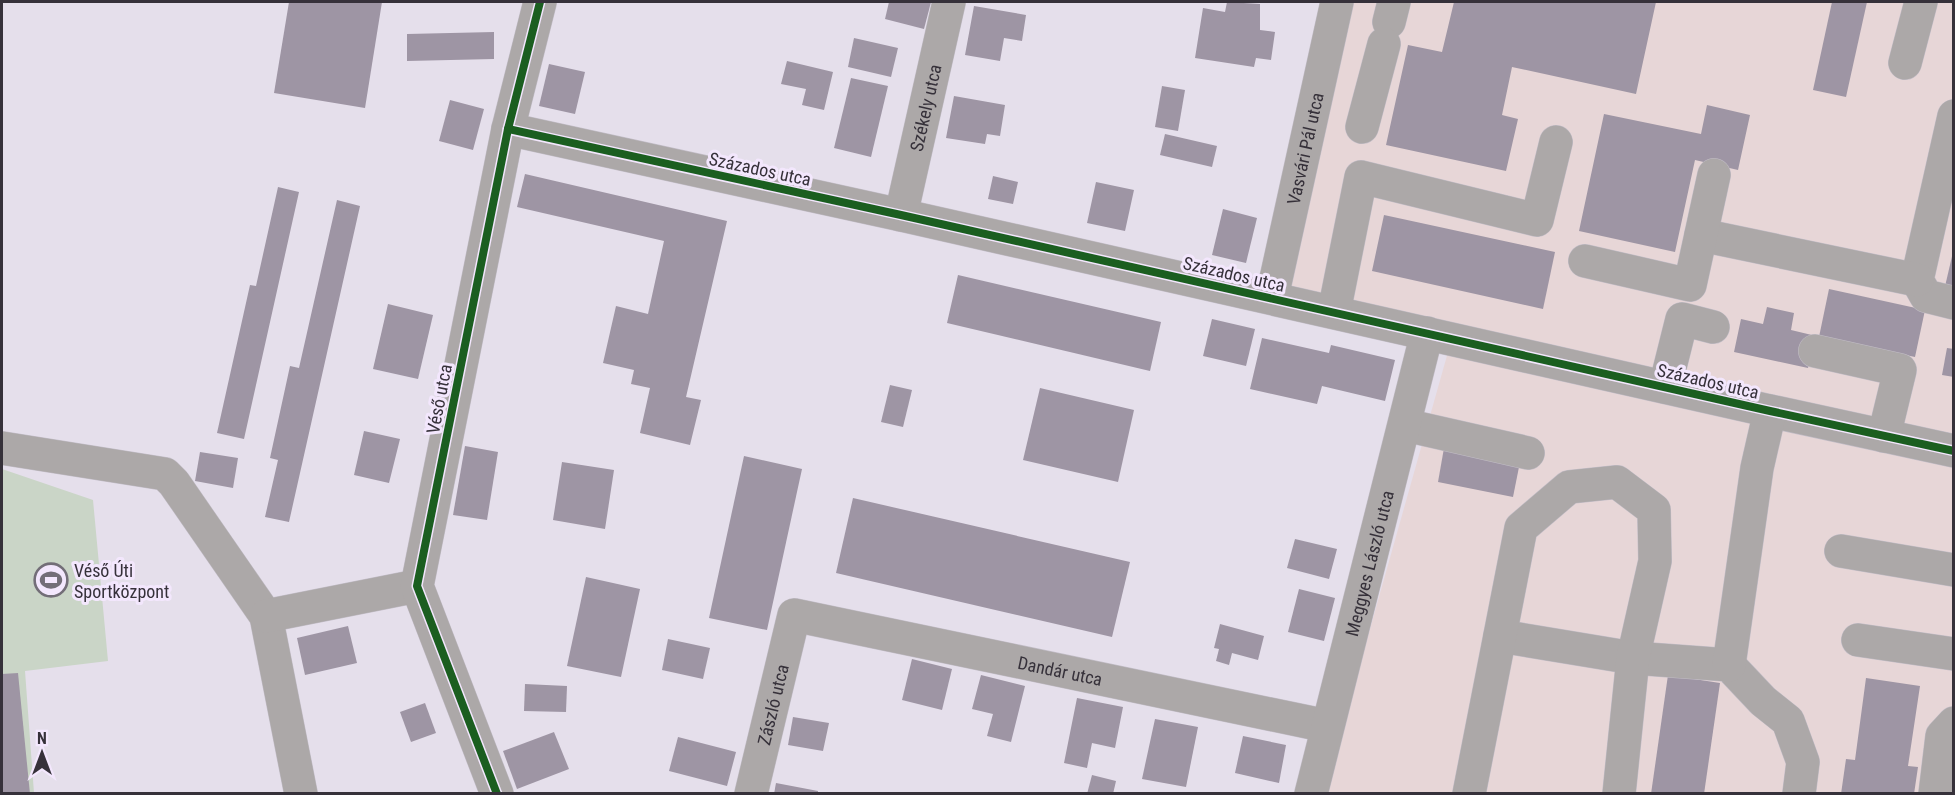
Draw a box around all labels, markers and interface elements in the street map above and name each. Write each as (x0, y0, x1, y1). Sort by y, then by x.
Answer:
street label: Székely utca (905, 62, 945, 153)
street label: Vasvári Pál utca (1282, 90, 1327, 207)
street label: Százados utca (707, 148, 813, 190)
street label: Százados utca (1181, 252, 1287, 296)
street label: Százados utca (1655, 359, 1761, 403)
street label: Véső utca (422, 362, 456, 436)
street label: Meggyes László utca (1341, 488, 1398, 638)
place label: Véső Úti Sportközpont (74, 560, 169, 602)
sports icon: Véső Úti Sportközpont (33, 562, 69, 598)
street label: Dandár utca (1016, 651, 1104, 689)
street label: Zászló utca (753, 662, 792, 747)
north arrow (12, 723, 72, 783)
text: N (37, 729, 47, 748)

